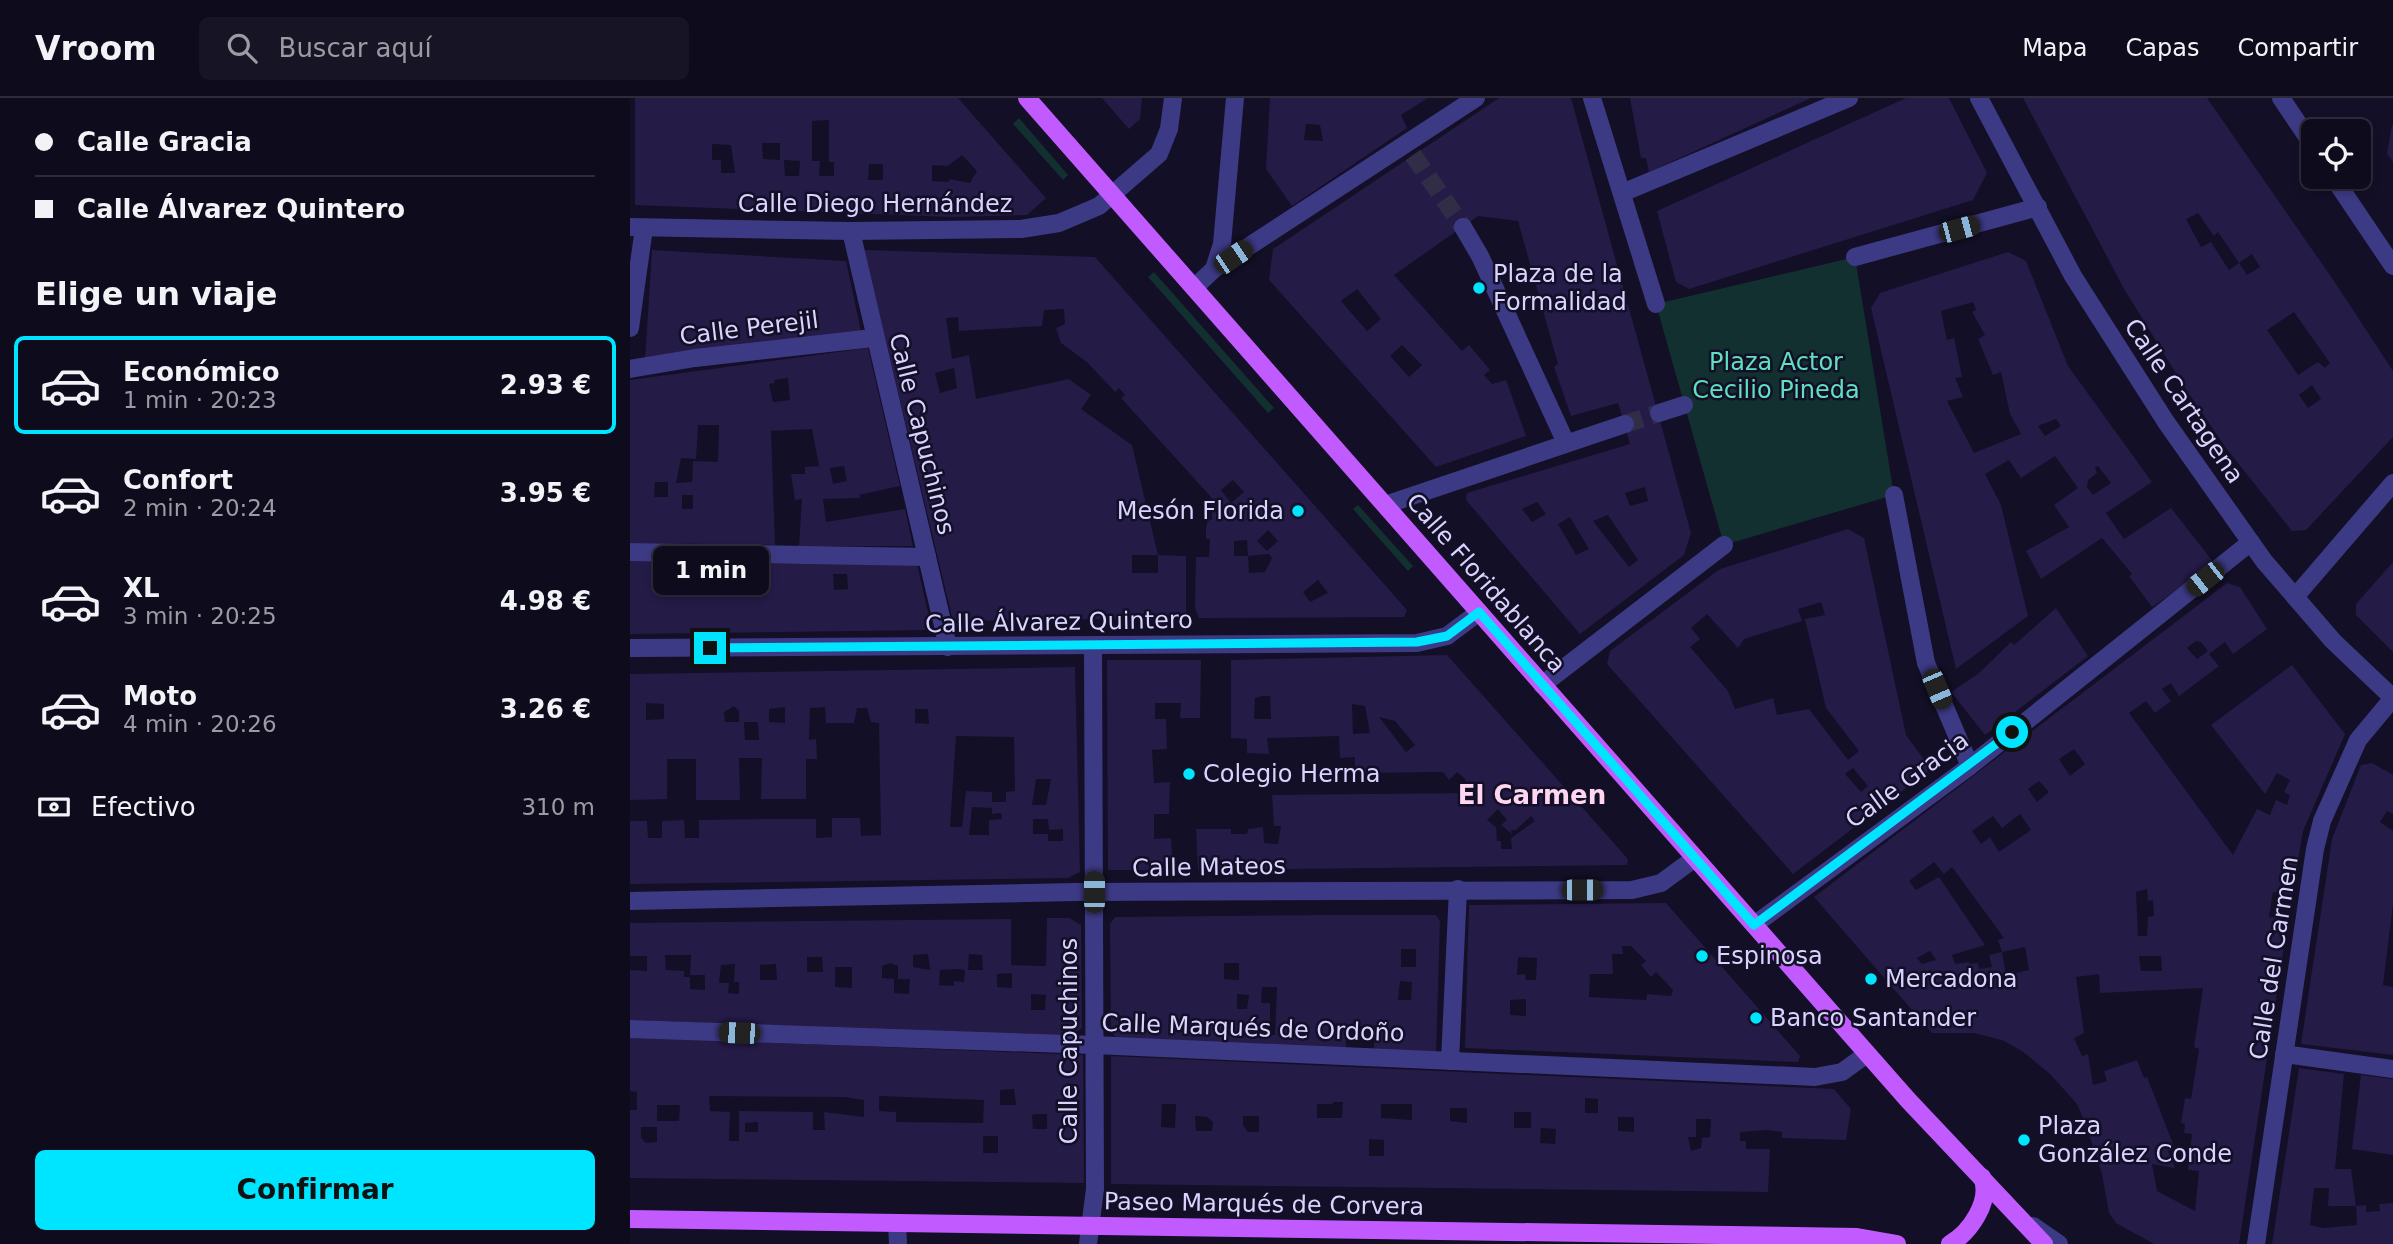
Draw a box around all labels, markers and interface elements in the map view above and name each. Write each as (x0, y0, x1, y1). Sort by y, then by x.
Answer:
search box (199, 17, 689, 80)
text: Vroom (35, 29, 157, 68)
icon: search (223, 29, 261, 67)
text: Buscar aquí (279, 33, 432, 63)
text: Mapa (2022, 34, 2088, 62)
text: Capas (2126, 34, 2199, 62)
text: Compartir (2237, 34, 2358, 62)
map controls (2301, 119, 2371, 189)
button: locate (2301, 119, 2371, 189)
text: Calle Gracia (77, 127, 252, 157)
street label: Calle Diego Hernández (738, 190, 1012, 218)
text: Calle Álvarez Quintero (77, 194, 405, 224)
car (1936, 213, 1983, 245)
car (1210, 237, 1257, 277)
place label: Plaza de la Formalidad (1493, 260, 1627, 316)
text: Elige un viaje (35, 275, 277, 313)
marker: Plaza de la Formalidad (1471, 280, 1487, 296)
street label: Calle Perejil (678, 306, 820, 350)
street label: Calle Cartagena (2119, 313, 2249, 489)
street label: Calle Capuchinos (883, 330, 961, 538)
park label: Plaza Actor Cecilio Pineda (1692, 348, 1860, 404)
icon: car (39, 354, 102, 417)
text: Económico (123, 357, 280, 387)
text: 2.93 € (500, 370, 591, 400)
text: 1 min · 20:23 (123, 387, 277, 413)
icon: car (39, 462, 102, 525)
text: Confort (123, 465, 233, 495)
text: 3.95 € (500, 478, 591, 508)
street label: Calle Floridablanca (1400, 488, 1572, 678)
text: 2 min · 20:24 (123, 495, 277, 521)
place label: Mesón Florida (1117, 497, 1284, 525)
marker: Mesón Florida (1290, 503, 1306, 519)
callout: 1 min (652, 546, 768, 596)
text: 1 min (675, 557, 747, 583)
car (2182, 558, 2229, 600)
icon: car (39, 570, 102, 633)
text: XL (123, 573, 160, 603)
text: 4.98 € (500, 586, 591, 616)
text: 3 min · 20:25 (123, 603, 277, 629)
street label: Calle Álvarez Quintero (925, 605, 1193, 638)
route end (694, 632, 726, 664)
car (1920, 666, 1955, 712)
icon: car (39, 678, 102, 741)
text: Moto (123, 681, 197, 711)
text: 3.26 € (500, 694, 591, 724)
text: 4 min · 20:26 (123, 711, 277, 737)
route start (1996, 716, 2028, 748)
street label: Calle Gracia (1840, 726, 1974, 834)
place label: Colegio Herma (1203, 760, 1380, 788)
marker: Colegio Herma (1181, 766, 1197, 782)
district label: El Carmen (1458, 780, 1606, 810)
icon: cash (35, 788, 73, 826)
text: Efectivo (91, 792, 196, 822)
text: 310 m (521, 794, 595, 820)
street label: Calle Mateos (1132, 852, 1286, 882)
street label: Calle del Carmen (2244, 854, 2304, 1062)
car (1084, 871, 1105, 913)
car (1562, 880, 1604, 901)
street label: Calle Capuchinos (1055, 938, 1083, 1144)
place label: Espinosa (1716, 942, 1823, 970)
marker: Espinosa (1694, 948, 1710, 964)
place label: Mercadona (1885, 965, 2018, 993)
marker: Mercadona (1863, 971, 1879, 987)
place label: Banco Santander (1770, 1004, 1976, 1032)
street label: Calle Marqués de Ordoño (1101, 1009, 1405, 1047)
marker: Banco Santander (1748, 1010, 1764, 1026)
car (718, 1022, 761, 1044)
place label: Plaza González Conde (2038, 1112, 2232, 1168)
marker: Plaza González Conde (2016, 1132, 2032, 1148)
button: Confirmar (35, 1150, 595, 1230)
street label: Paseo Marqués de Corvera (1104, 1187, 1424, 1221)

